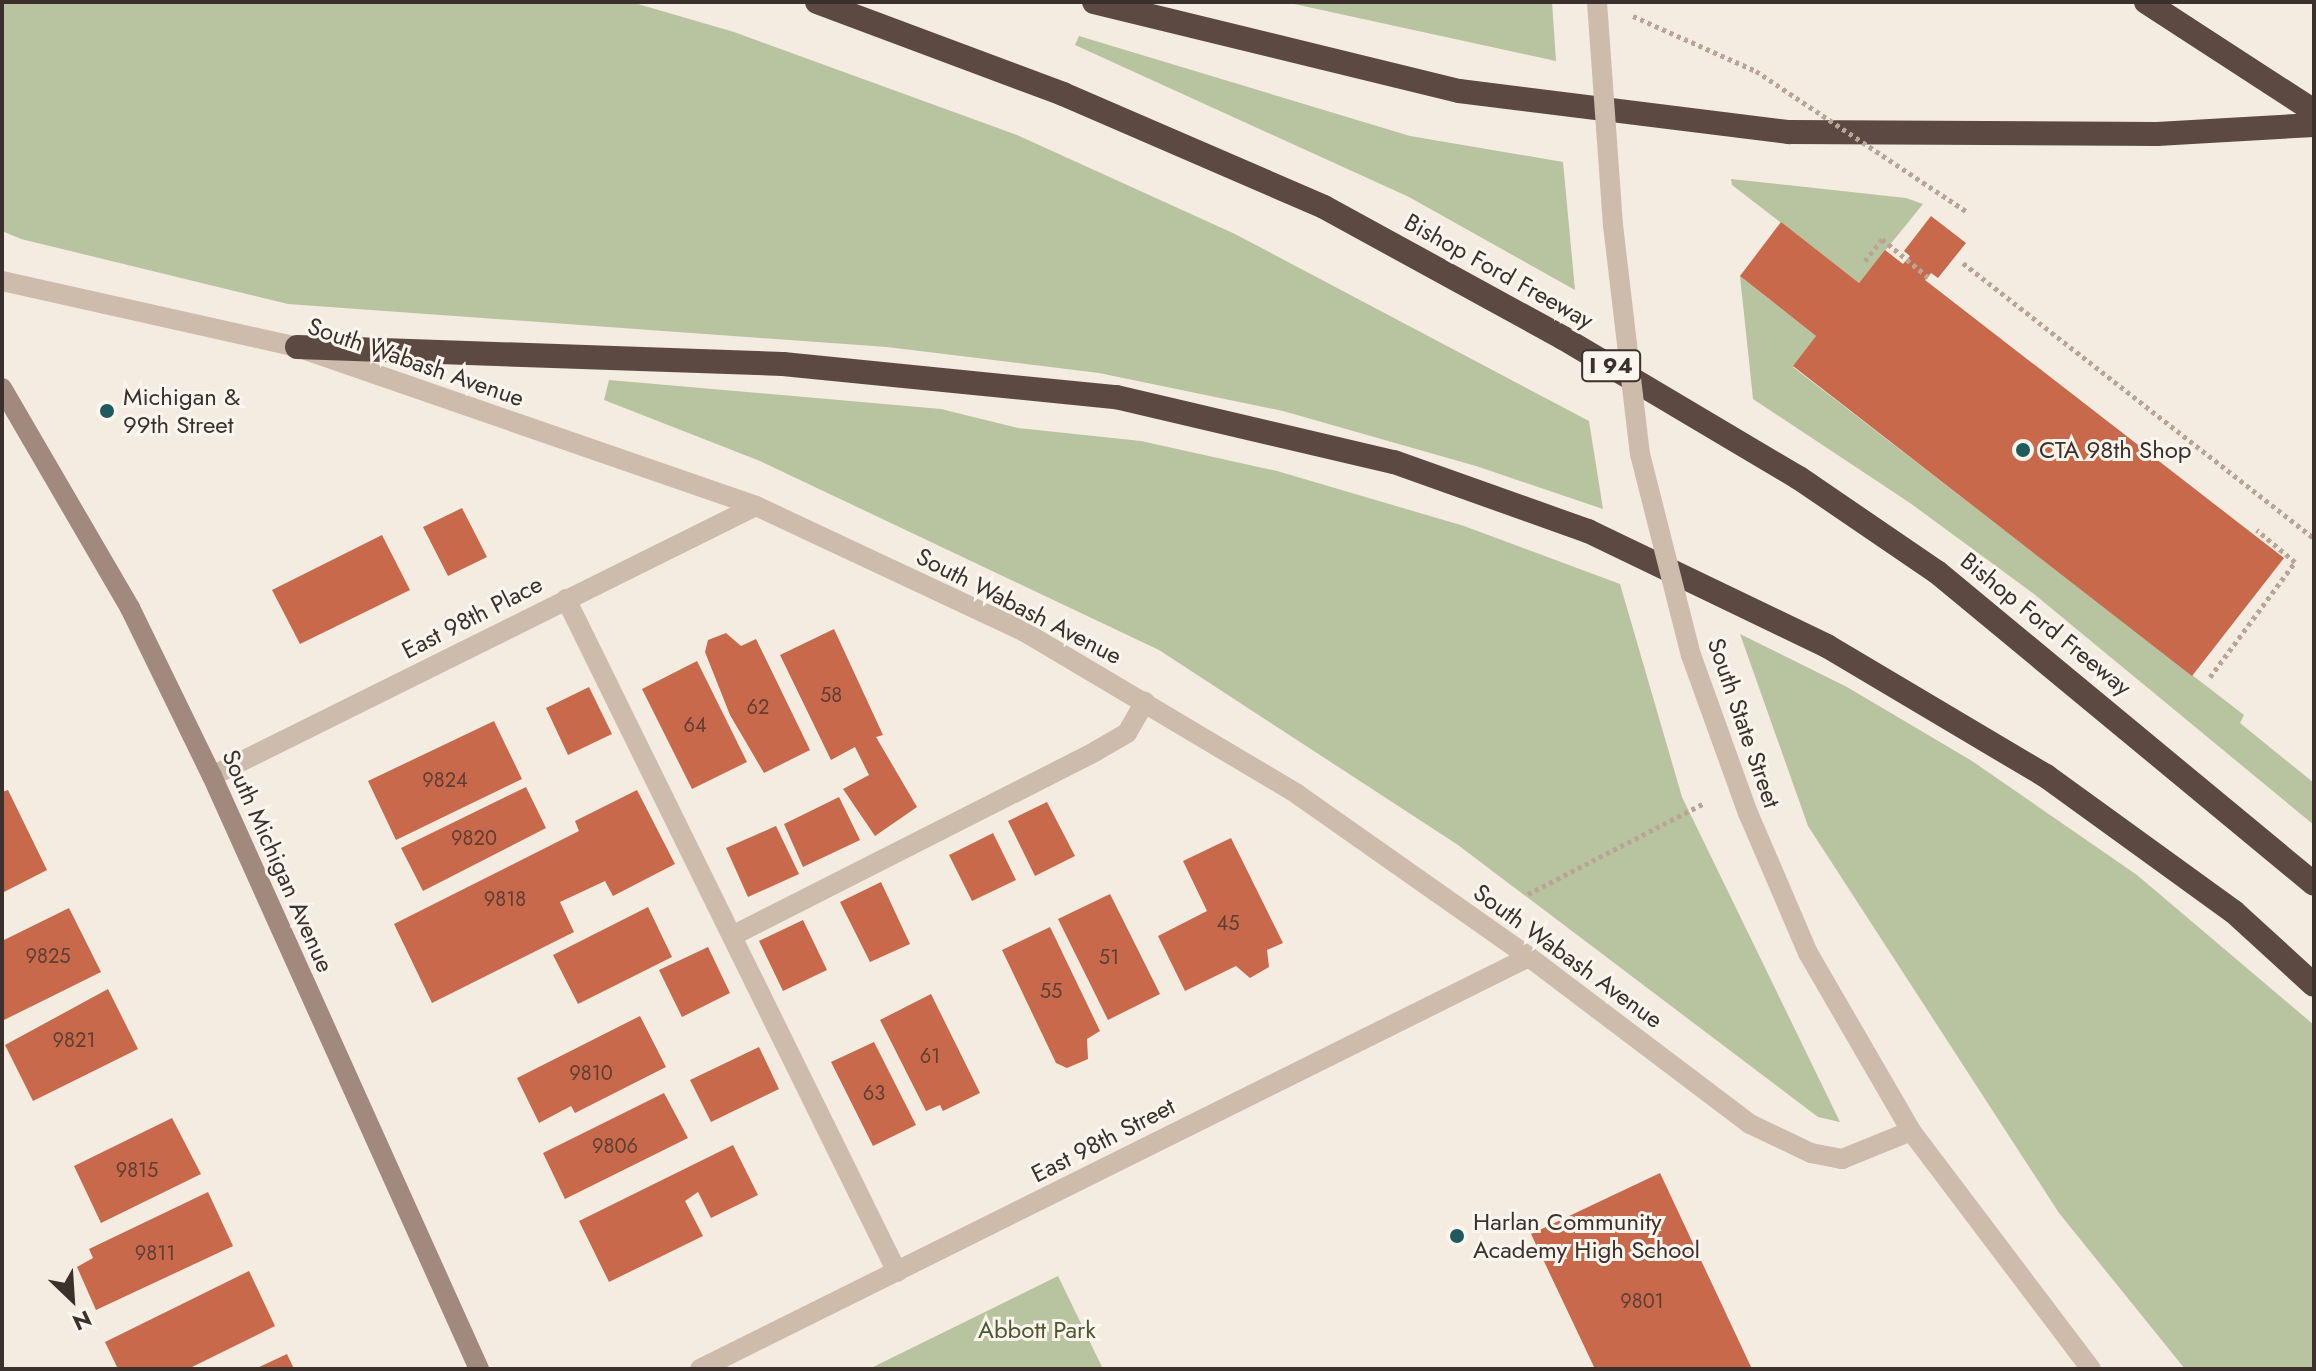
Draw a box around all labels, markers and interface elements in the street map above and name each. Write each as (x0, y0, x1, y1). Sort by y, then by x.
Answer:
street label: Bishop Ford Freeway (1400, 207, 1598, 335)
street label: South Wabash Avenue (304, 311, 528, 413)
road number: I 94 (1581, 348, 1641, 384)
place label: Michigan & 99th Street (123, 383, 240, 439)
marker: Michigan & 99th Street (98, 402, 116, 420)
place label: CTA 98th Shop (2039, 436, 2192, 464)
marker: CTA 98th Shop (2014, 441, 2032, 459)
street label: South Wabash Avenue (911, 542, 1127, 670)
street label: Bishop Ford Freeway (1955, 546, 2137, 702)
street label: East 98th Place (397, 569, 547, 665)
street label: South State Street (1701, 634, 1787, 812)
house number: 58 (820, 683, 842, 707)
house number: 62 (747, 695, 769, 719)
house number: 64 (683, 713, 707, 737)
street label: South Michigan Avenue (216, 745, 340, 977)
house number: 9824 (422, 768, 468, 792)
house number: 9820 (451, 826, 497, 850)
street label: South Wabash Avenue (1468, 878, 1668, 1034)
house number: 9818 (484, 887, 526, 911)
house number: 45 (1217, 911, 1239, 935)
house number: 9825 (25, 944, 71, 968)
house number: 51 (1099, 945, 1119, 969)
house number: 55 (1040, 979, 1062, 1003)
house number: 9821 (53, 1028, 95, 1052)
house number: 61 (920, 1044, 940, 1068)
house number: 9810 (569, 1061, 613, 1085)
house number: 63 (863, 1081, 885, 1105)
street label: East 98th Street (1026, 1092, 1180, 1188)
house number: 9806 (592, 1134, 638, 1158)
house number: 9815 (116, 1158, 158, 1182)
place label: Harlan Community Academy High School (1473, 1208, 1700, 1264)
marker: Harlan Community Academy High School (1448, 1227, 1466, 1245)
house number: 9811 (135, 1241, 175, 1265)
north arrow (32, 1259, 112, 1339)
house number: 9801 (1620, 1289, 1664, 1313)
text: N (67, 1303, 97, 1339)
park label: Abbott Park (978, 1316, 1096, 1344)

